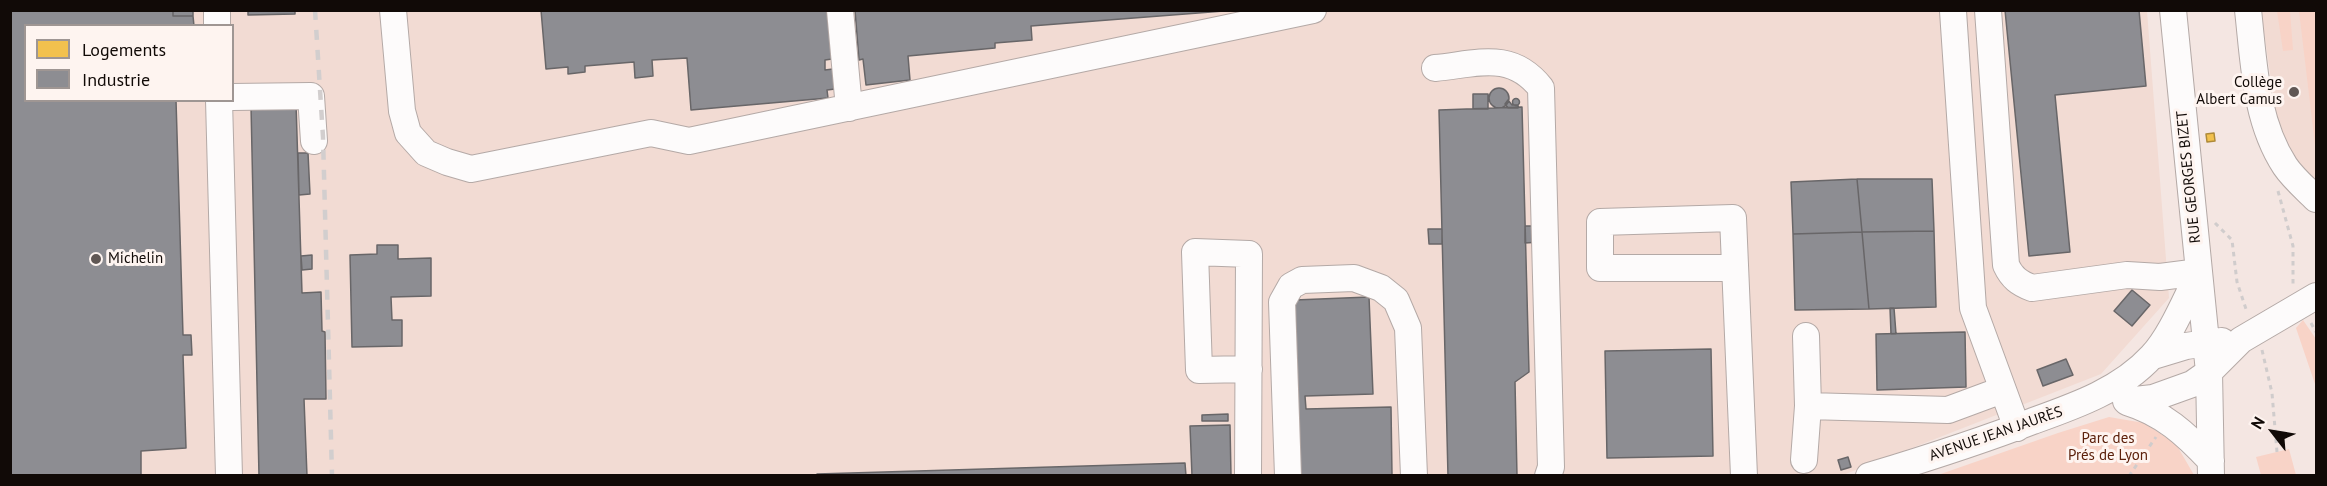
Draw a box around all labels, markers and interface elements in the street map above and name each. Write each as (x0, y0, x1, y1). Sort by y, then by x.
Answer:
legend (24, 24, 234, 102)
text: Logements (82, 38, 166, 61)
text: Industrie (82, 68, 150, 91)
place label: Collège Albert Camus (2196, 74, 2282, 109)
marker: Collège Albert Camus (2287, 85, 2301, 99)
street label: RUE GEORGES BIZET (2173, 110, 2205, 244)
place label: Michelin (108, 250, 163, 268)
marker: Michelin (89, 252, 103, 266)
north arrow (2243, 402, 2303, 462)
street label: AVENUE JEAN JAURÈS (1927, 403, 2065, 465)
text: N (2246, 413, 2269, 432)
park label: Parc des Prés de Lyon (2068, 430, 2148, 465)

